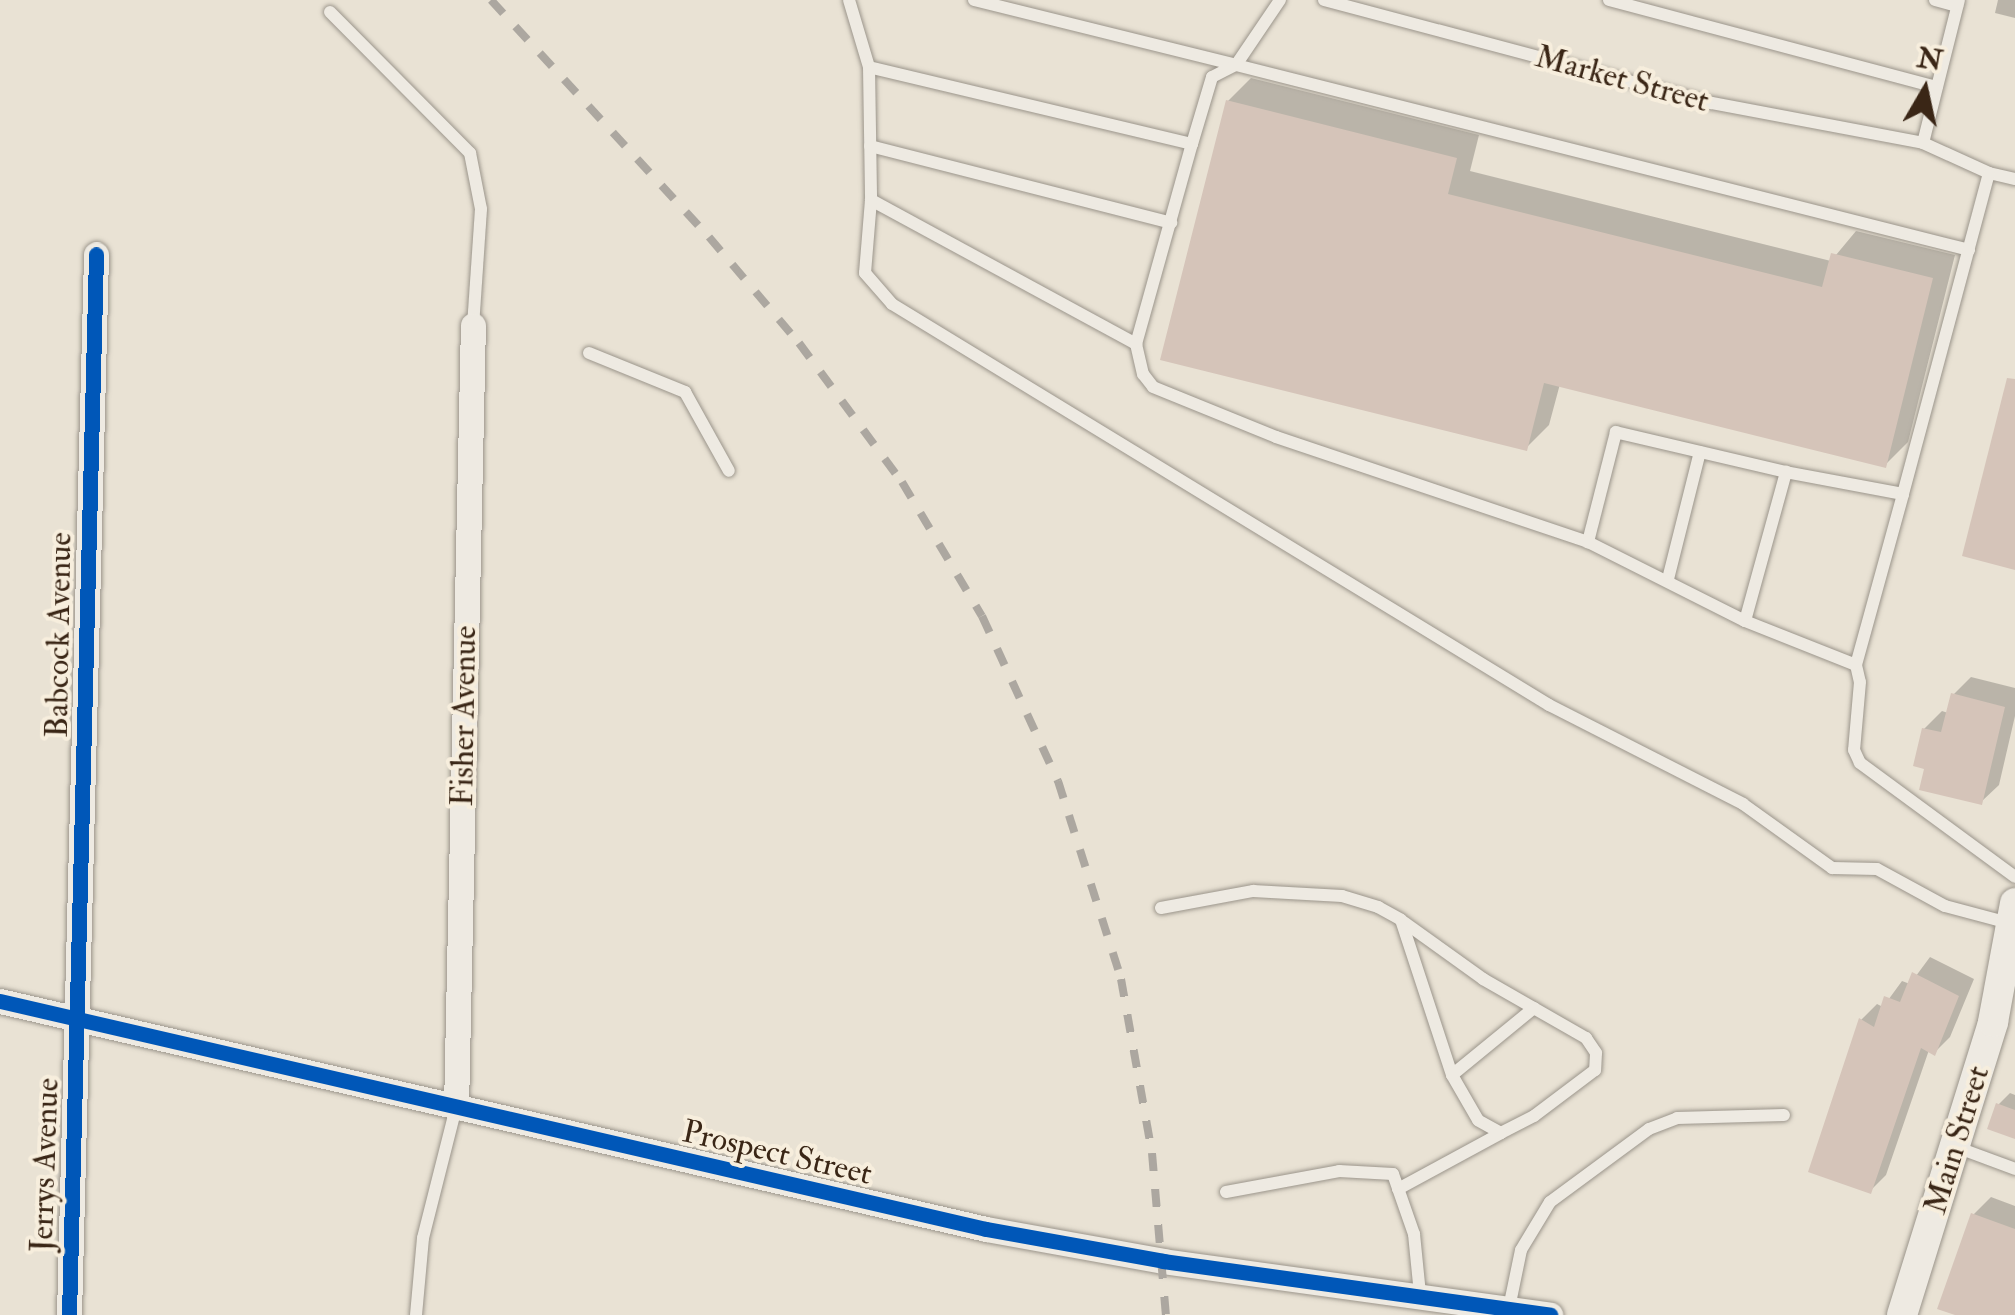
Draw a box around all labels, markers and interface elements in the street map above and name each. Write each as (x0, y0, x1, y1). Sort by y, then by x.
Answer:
street label: Market Street (1531, 37, 1713, 121)
north arrow (1875, 40, 1975, 140)
text: N (1915, 41, 1945, 79)
street label: Babcock Avenue (38, 532, 80, 738)
street label: Fisher Avenue (443, 625, 485, 807)
street label: Main Street (1916, 1061, 1998, 1219)
street label: Jerrys Avenue (23, 1077, 67, 1253)
street label: Prospect Street (679, 1113, 875, 1193)

